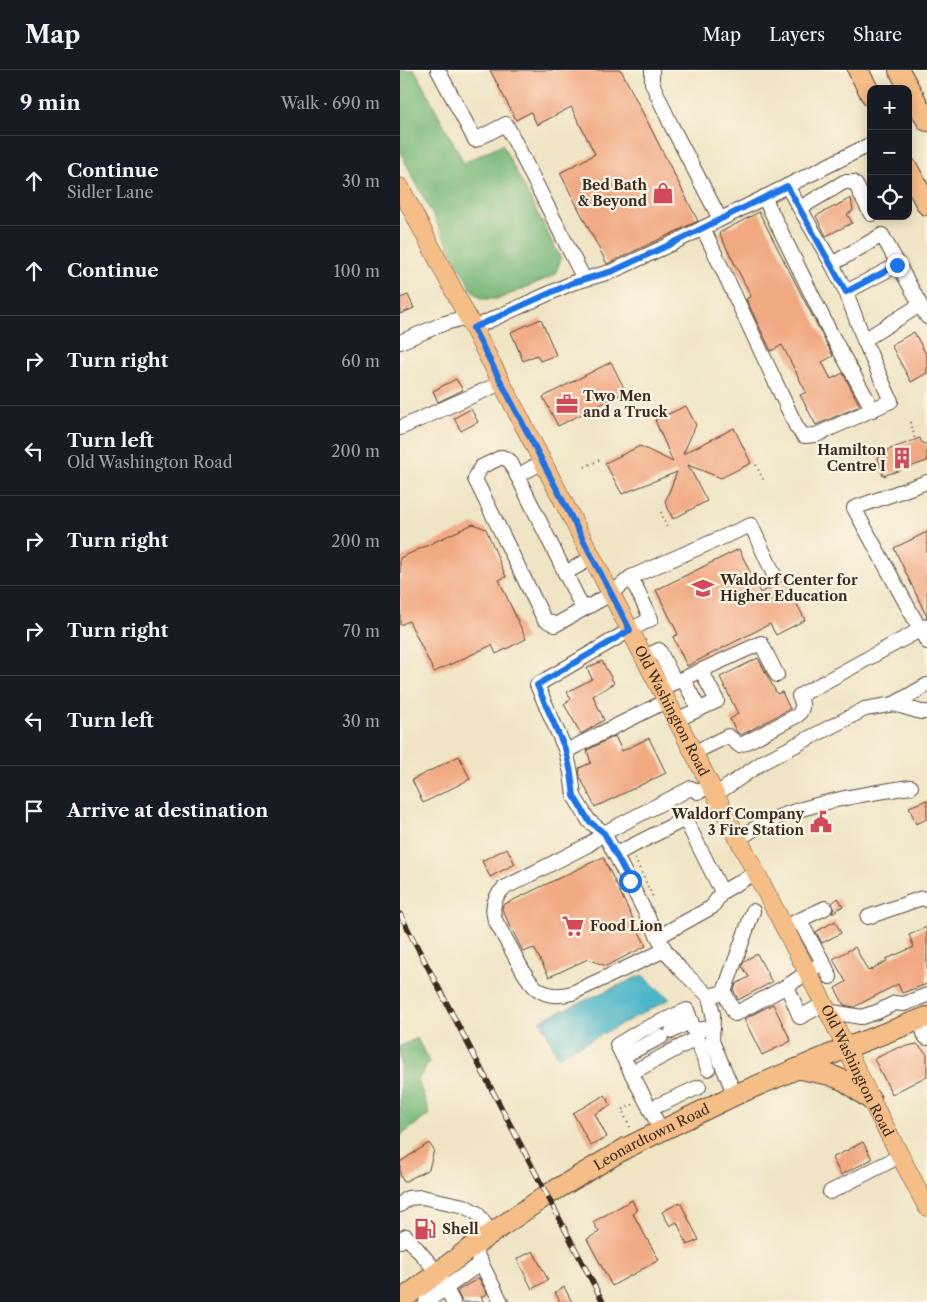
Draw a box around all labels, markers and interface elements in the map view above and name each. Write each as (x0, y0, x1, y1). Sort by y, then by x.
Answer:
text: Map (25, 20, 80, 49)
text: Map (703, 24, 741, 46)
text: Layers (769, 24, 825, 46)
text: Share (853, 24, 902, 46)
map controls (867, 85, 912, 220)
button: + (867, 85, 912, 130)
text: 9 min (20, 90, 81, 115)
text: Walk · 690 m (281, 93, 380, 113)
button: − (867, 130, 912, 175)
text: Continue (67, 159, 159, 182)
icon: ahead (20, 167, 48, 195)
text: 30 m (342, 171, 380, 191)
button: locate (867, 175, 912, 220)
place label: Bed Bath & Beyond (577, 176, 648, 210)
shop icon: Bed Bath & Beyond (650, 180, 676, 206)
text: Sidler Lane (67, 182, 154, 202)
route end (886, 254, 909, 277)
icon: ahead (20, 257, 48, 285)
text: Continue (67, 259, 159, 282)
text: 100 m (334, 261, 380, 281)
icon: right (20, 347, 48, 375)
text: Turn right (67, 349, 168, 372)
text: 60 m (341, 351, 380, 371)
place label: Two Men and a Truck (583, 387, 669, 421)
office icon: Two Men and a Truck (554, 391, 580, 417)
text: Turn left (67, 429, 154, 452)
icon: left (20, 437, 48, 465)
text: 200 m (331, 441, 380, 461)
place label: Hamilton Centre I (817, 441, 886, 475)
building icon: Hamilton Centre I (889, 445, 915, 471)
text: Old Washington Road (67, 452, 232, 472)
icon: right (20, 527, 48, 555)
text: Turn right (67, 529, 168, 552)
text: 200 m (331, 531, 380, 551)
place label: Waldorf Center for Higher Education (719, 571, 858, 605)
school or university icon: Waldorf Center for Higher Education (690, 575, 716, 601)
icon: right (20, 617, 48, 645)
text: Turn right (67, 619, 168, 642)
text: 70 m (343, 621, 380, 641)
street label: Old Washington Road (630, 642, 713, 780)
icon: left (20, 707, 48, 735)
text: Turn left (67, 709, 154, 732)
text: 30 m (342, 711, 380, 731)
icon: arrive (20, 797, 48, 825)
text: Arrive at destination (67, 799, 268, 822)
place label: Waldorf Company 3 Fire Station (671, 805, 804, 839)
public building icon: Waldorf Company 3 Fire Station (808, 809, 834, 835)
route start (619, 870, 642, 893)
supermarket icon: Food Lion (560, 913, 586, 939)
place label: Food Lion (590, 917, 663, 935)
street label: Old Washington Road (817, 1002, 898, 1140)
street label: Leonardtown Road (590, 1100, 713, 1174)
fuel station icon: Shell (412, 1216, 438, 1242)
place label: Shell (442, 1220, 479, 1238)

